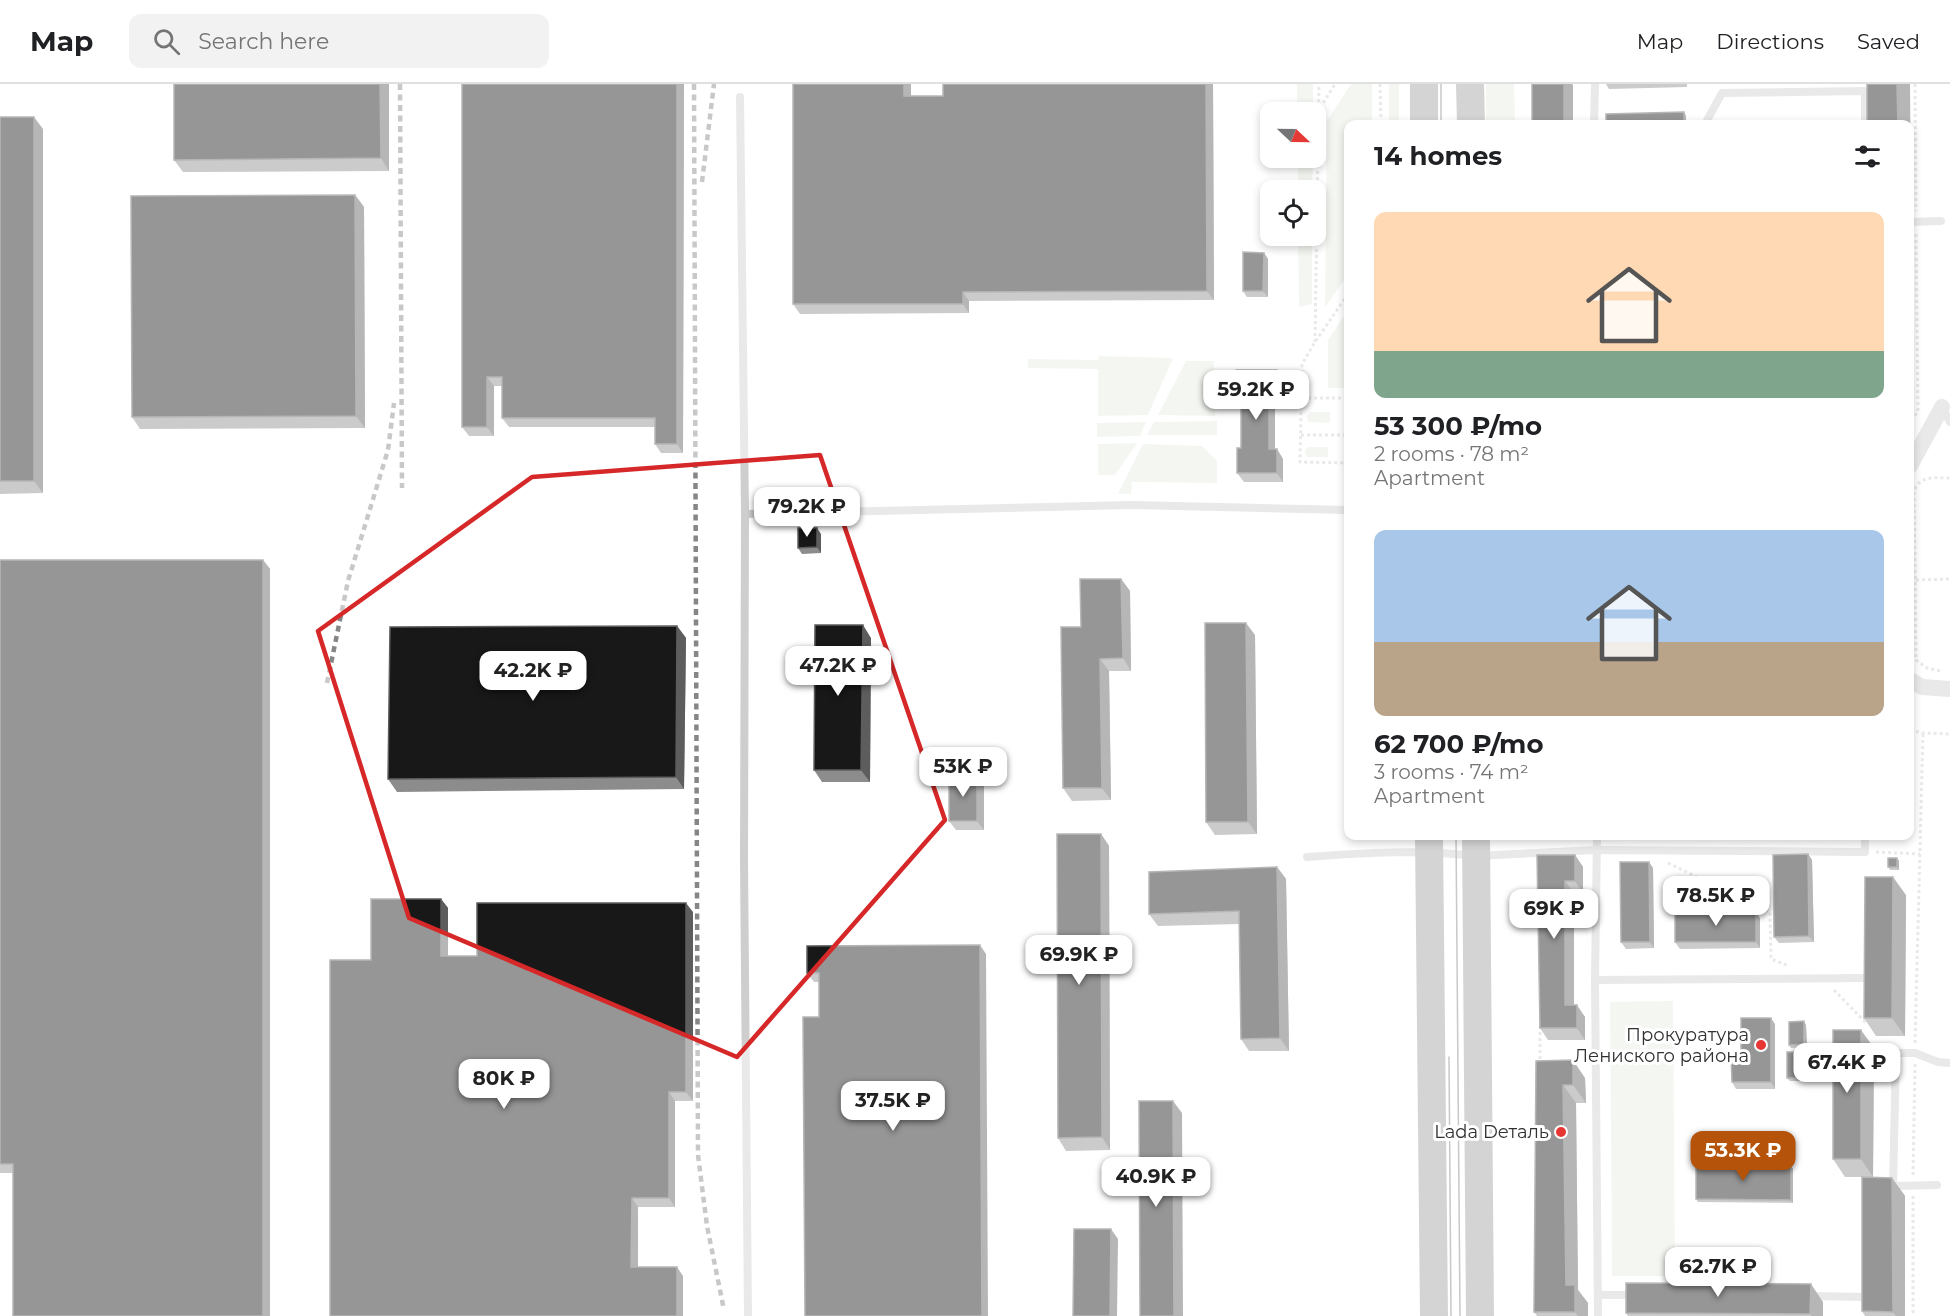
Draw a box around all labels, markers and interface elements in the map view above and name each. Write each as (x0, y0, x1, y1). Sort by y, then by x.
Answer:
search box (129, 14, 549, 68)
text: Map (30, 24, 93, 58)
icon: search (150, 25, 183, 58)
text: Search here (198, 28, 329, 55)
text: Map (1637, 29, 1683, 54)
text: Directions (1716, 29, 1824, 54)
text: Saved (1857, 29, 1920, 54)
north arrow (1260, 102, 1326, 168)
map controls (1260, 102, 1326, 246)
text: 14 homes (1374, 140, 1502, 172)
icon: filters (1851, 140, 1884, 173)
button: locate (1260, 180, 1326, 246)
icon: home (1575, 251, 1683, 359)
pin: 59.2K ₽ (1201, 370, 1311, 421)
text: 59.2K ₽ (1217, 377, 1295, 401)
text: 53 300 ₽/mo (1374, 410, 1542, 442)
text: 2 rooms · 78 m² (1374, 442, 1529, 466)
text: Apartment (1374, 466, 1485, 490)
pin: 79.2K ₽ (752, 487, 862, 538)
text: 79.2K ₽ (768, 494, 846, 518)
icon: home (1575, 569, 1683, 677)
pin: 47.2K ₽ (783, 646, 893, 697)
pin: 42.2K ₽ (478, 651, 588, 702)
text: 47.2K ₽ (799, 653, 877, 677)
text: 42.2K ₽ (494, 658, 573, 682)
text: 62 700 ₽/mo (1374, 728, 1544, 760)
pin: 53K ₽ (921, 747, 1005, 798)
text: 53K ₽ (933, 754, 993, 778)
text: 3 rooms · 74 m² (1374, 760, 1529, 784)
text: Apartment (1374, 784, 1485, 808)
pin: 78.5K ₽ (1661, 876, 1771, 927)
text: 78.5K ₽ (1677, 883, 1755, 907)
pin: 69K ₽ (1512, 889, 1596, 940)
text: 69K ₽ (1523, 896, 1585, 920)
pin: 69.9K ₽ (1024, 935, 1134, 986)
text: 69.9K ₽ (1039, 942, 1119, 966)
place label: Прокуратура Лениского района (1574, 1024, 1749, 1067)
marker: Прокуратура Лениского района (1754, 1038, 1768, 1052)
pin: 67.4K ₽ (1792, 1043, 1902, 1094)
text: 67.4K ₽ (1807, 1050, 1887, 1074)
pin: 80K ₽ (462, 1059, 546, 1110)
text: 80K ₽ (473, 1066, 535, 1090)
pin: 37.5K ₽ (838, 1081, 948, 1132)
text: 37.5K ₽ (855, 1088, 931, 1112)
place label: Lada Dеталь (1434, 1121, 1549, 1143)
marker: Lada Dеталь (1554, 1125, 1568, 1139)
pin: 53.3K ₽ (1688, 1131, 1798, 1182)
text: 53.3K ₽ (1705, 1138, 1781, 1162)
pin: 40.9K ₽ (1101, 1157, 1211, 1208)
text: 40.9K ₽ (1115, 1164, 1197, 1188)
pin: 62.7K ₽ (1663, 1247, 1773, 1298)
text: 62.7K ₽ (1679, 1254, 1757, 1278)

